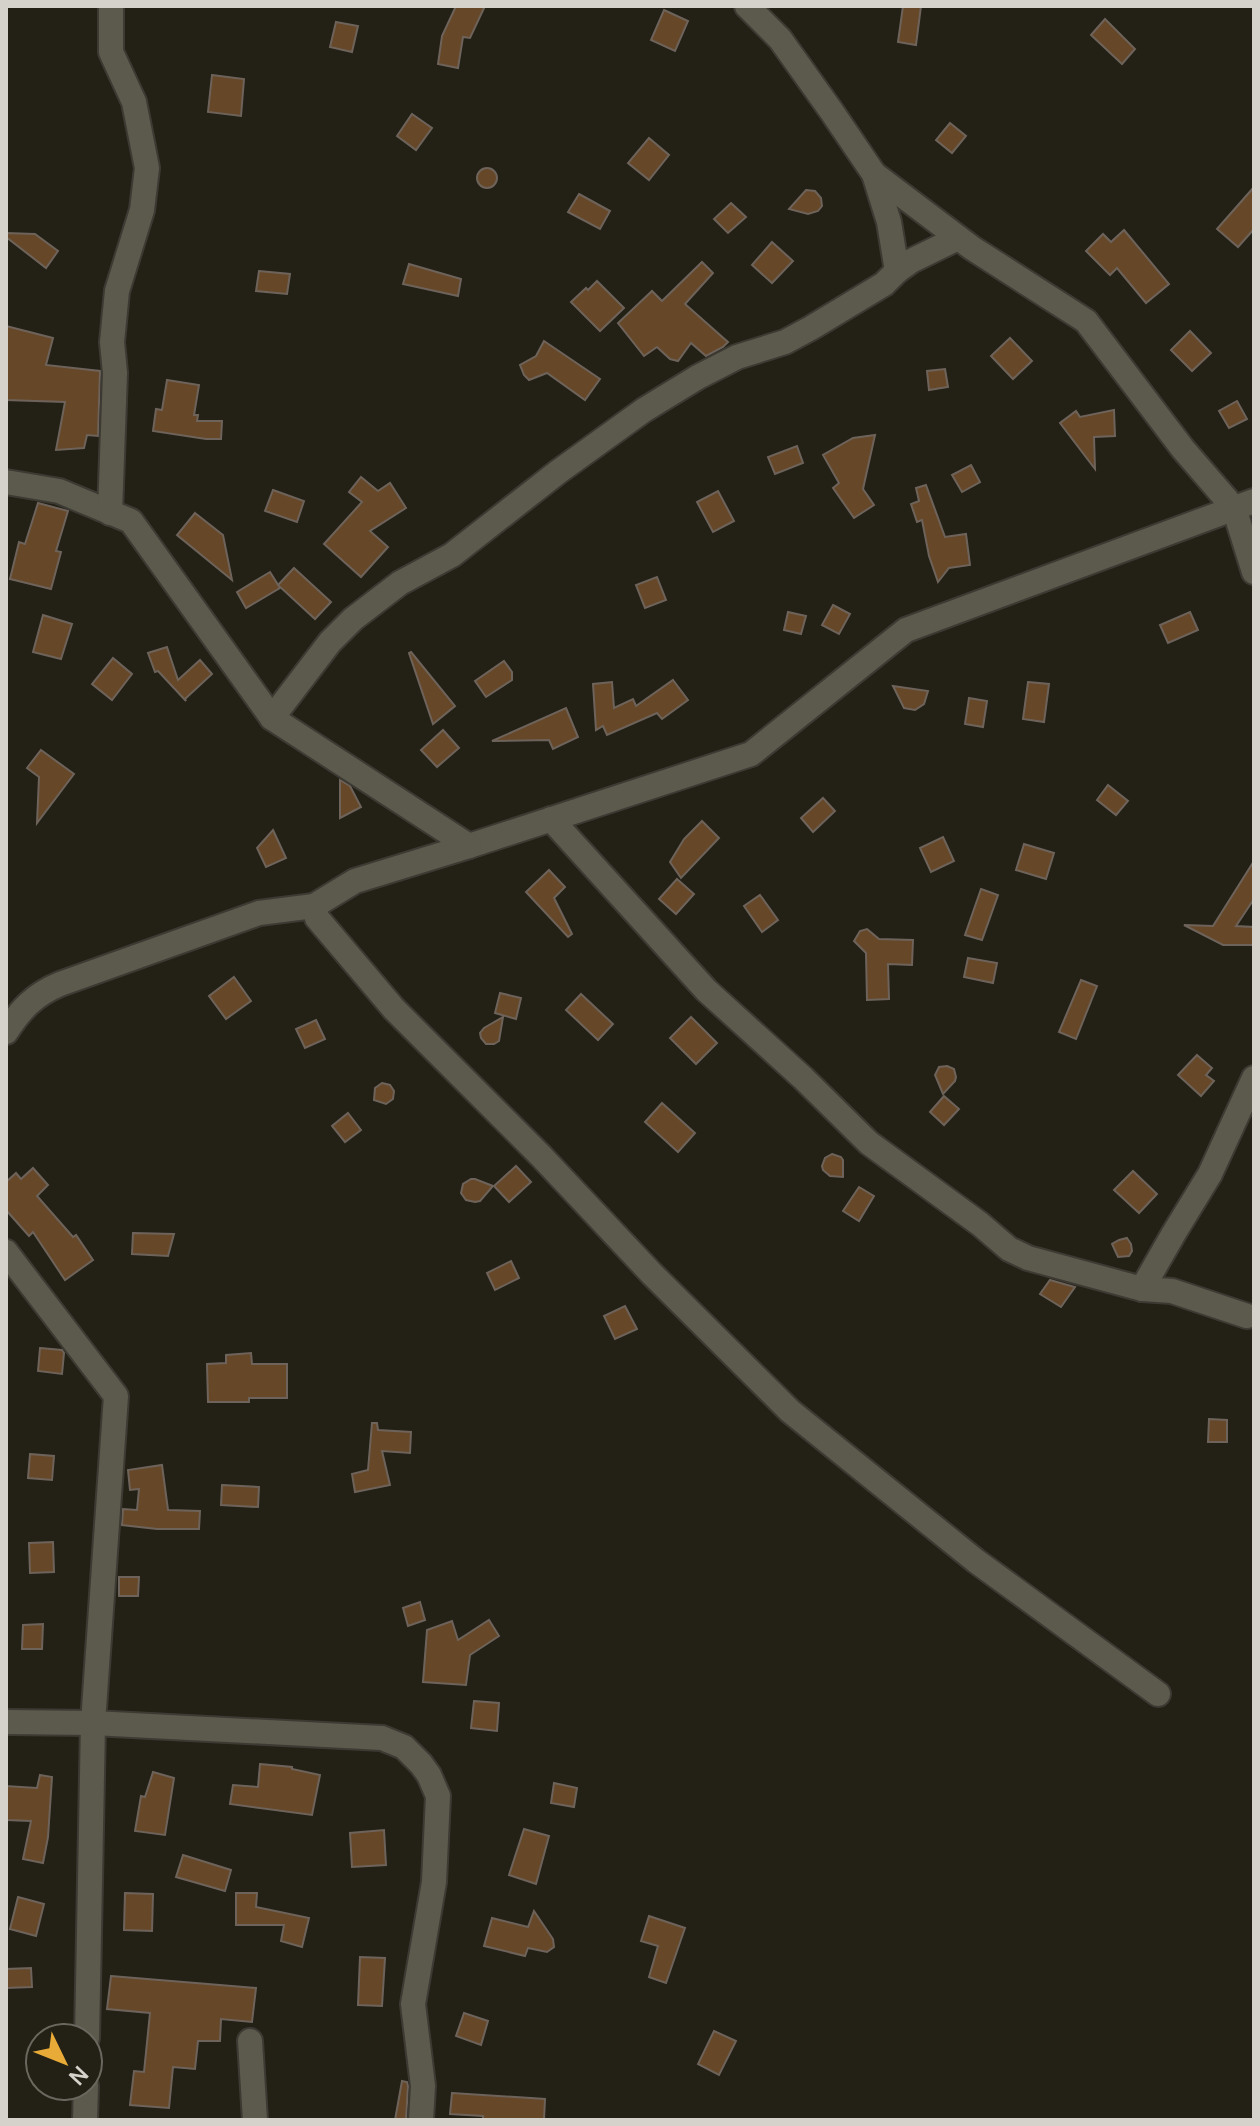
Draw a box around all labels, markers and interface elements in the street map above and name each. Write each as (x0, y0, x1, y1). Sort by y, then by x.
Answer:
north arrow (24, 2022, 104, 2102)
text: N (62, 2060, 95, 2092)

